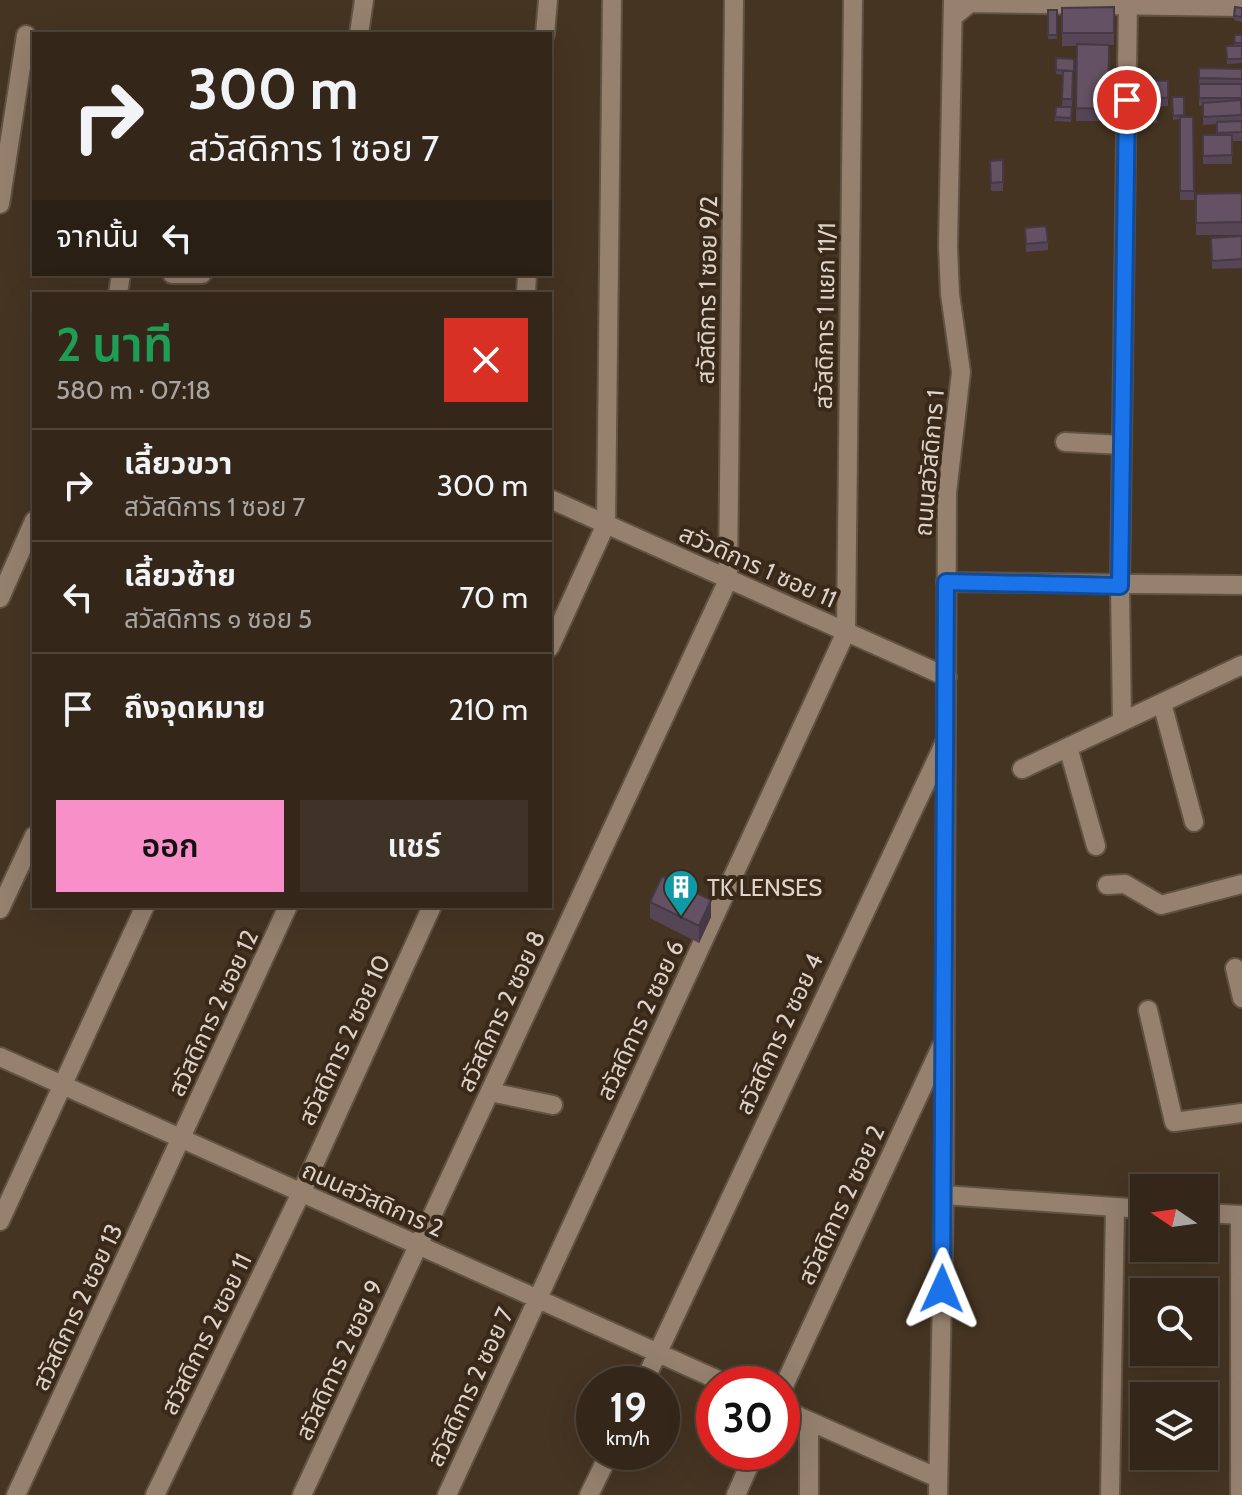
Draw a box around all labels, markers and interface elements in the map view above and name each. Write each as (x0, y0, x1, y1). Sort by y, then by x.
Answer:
text: 300 m (188, 55, 359, 123)
icon: right (56, 64, 160, 168)
pin (1093, 66, 1161, 134)
icon: arrive (1105, 78, 1149, 122)
text: สวัสดิการ 1 ซอย 7 (188, 126, 439, 170)
street label: สวัสดิการ 1 ซอย 9/2 (691, 195, 723, 385)
icon: left (155, 216, 199, 260)
text: จากนั้น (56, 218, 139, 255)
street label: สวัสดิการ 1 แยก 11/1 (809, 222, 841, 410)
text: 2 นาที (56, 315, 173, 373)
button: close (444, 318, 528, 402)
text: 580 m · 07:18 (56, 374, 211, 406)
street label: ถนนสวัสดิการ 1 (908, 389, 950, 537)
text: เลี้ยวขวา (124, 445, 232, 482)
icon: right (56, 463, 100, 507)
text: 300 m (437, 467, 528, 504)
text: สวัสดิการ 1 ซอย 7 (124, 491, 305, 523)
street label: สวัวดิการ 1 ซอย 11 (675, 518, 841, 614)
text: เลี้ยวซ้าย (124, 557, 236, 594)
icon: left (56, 575, 100, 619)
text: 70 m (459, 579, 528, 616)
text: สวัสดิการ ๑ ซอย 5 (124, 603, 312, 635)
icon: arrive (56, 687, 100, 731)
text: ถึงจุดหมาย (124, 689, 265, 726)
text: 210 m (448, 691, 528, 728)
button: ออก (56, 800, 284, 892)
button: แชร์ (300, 800, 528, 892)
building icon: TK LENSES (662, 868, 700, 918)
place label: TK LENSES (707, 873, 822, 902)
street label: สวัสดิการ 2 ซอย 12 (162, 925, 264, 1101)
street label: สวัสดิการ 2 ซอย 8 (451, 926, 551, 1096)
street label: สวัสดิการ 2 ซอย 6 (590, 935, 690, 1105)
street label: สวัสดิการ 2 ซอย 4 (729, 949, 829, 1119)
street label: สวัสดิการ 2 ซอย 10 (292, 950, 396, 1130)
street label: สวัสดิการ 2 ซอย 2 (791, 1121, 891, 1289)
street label: ถนนสวัสดิการ 2 (298, 1155, 448, 1243)
north arrow (1130, 1174, 1218, 1262)
map controls (1130, 1174, 1218, 1470)
street label: สวัสดิการ 2 ซอย 13 (26, 1219, 128, 1395)
position arrow (900, 1247, 984, 1331)
street label: สวัสดิการ 2 ซอย 11 (154, 1249, 258, 1419)
street label: สวัสดิการ 2 ซอย 9 (289, 1275, 389, 1445)
button: search (1130, 1278, 1218, 1366)
street label: สวัสดิการ 2 ซอย 7 (420, 1303, 520, 1471)
speed limit sign: 30 (696, 1366, 800, 1470)
button: layers (1130, 1382, 1218, 1470)
text: 19 (609, 1383, 647, 1432)
text: km/h (606, 1426, 650, 1450)

